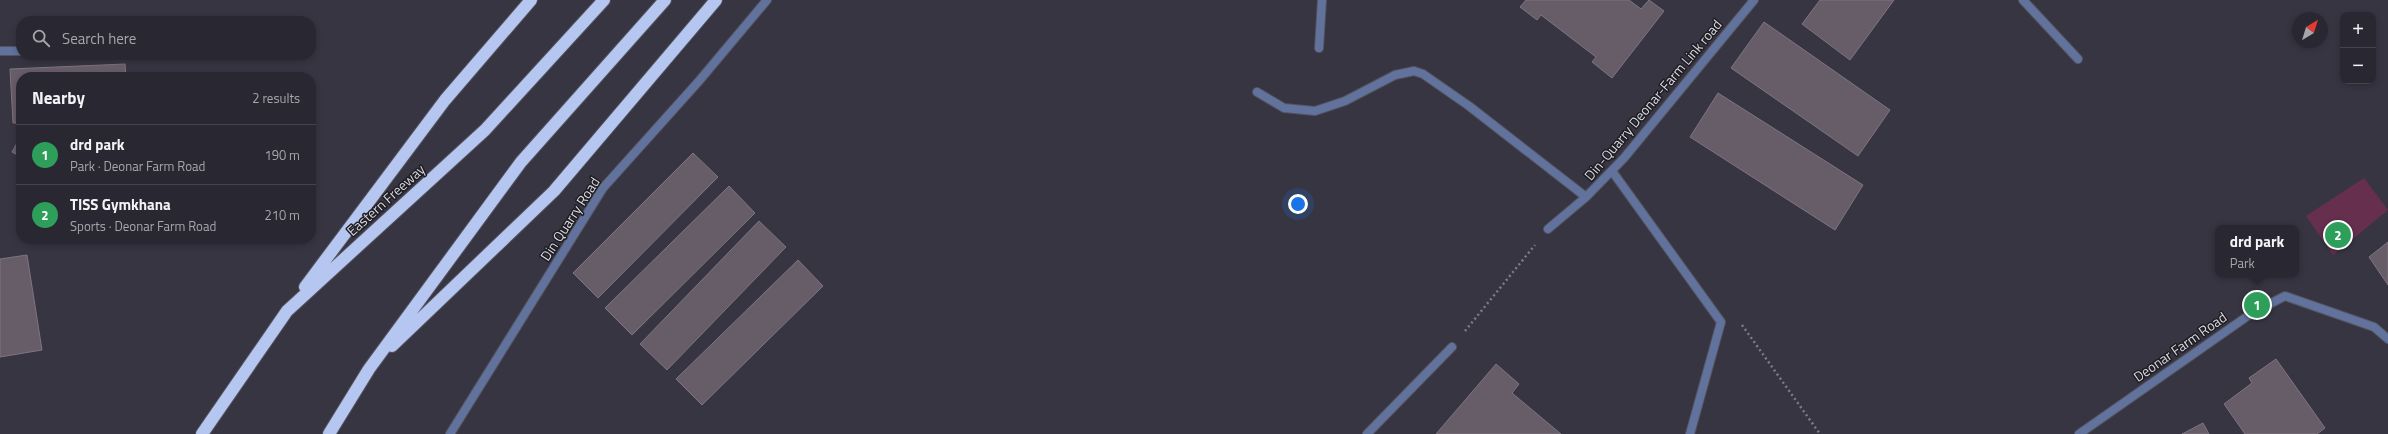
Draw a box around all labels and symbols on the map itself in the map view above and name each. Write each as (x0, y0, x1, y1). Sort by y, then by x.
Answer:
north arrow (2292, 12, 2328, 48)
street label: Din-Quarry Deonar-Farm Link road (1579, 15, 1726, 185)
street label: Eastern Freeway (342, 159, 430, 241)
street label: Din Quarry Road (535, 173, 605, 265)
your location (1288, 194, 1308, 214)
pin: 2 (2325, 220, 2351, 250)
pin: 1 (2244, 290, 2270, 320)
street label: Deonar Farm Road (2129, 306, 2231, 387)

